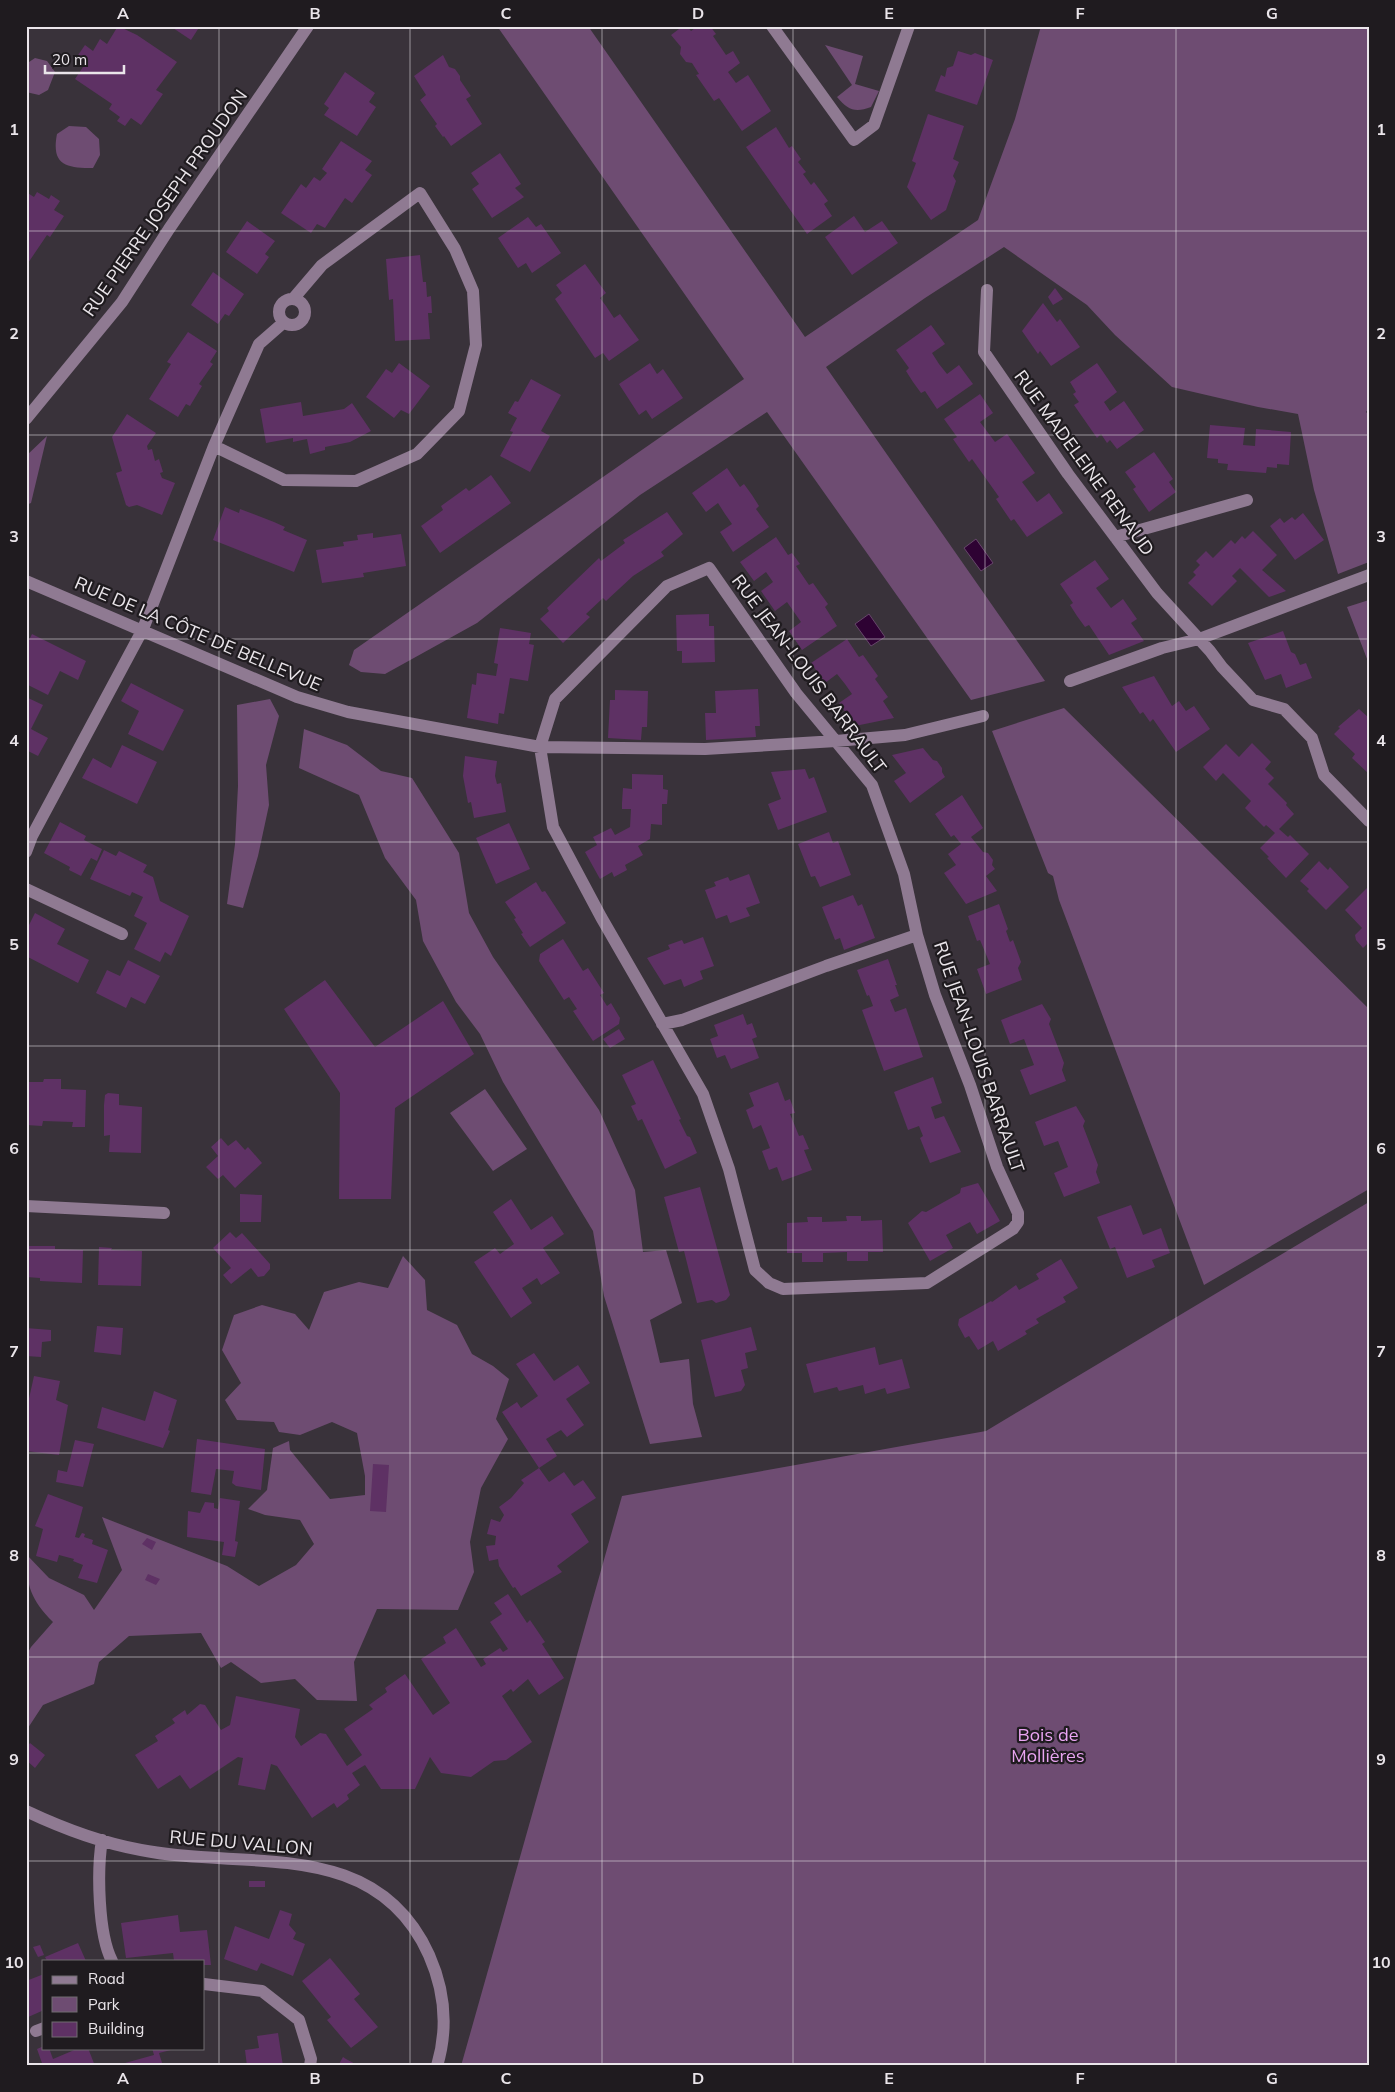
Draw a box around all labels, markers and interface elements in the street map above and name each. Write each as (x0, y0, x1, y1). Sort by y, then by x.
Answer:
text: A (117, 3, 129, 23)
text: B (309, 3, 321, 23)
text: C (501, 3, 512, 23)
text: D (692, 3, 704, 23)
text: E (884, 3, 894, 23)
text: F (1075, 3, 1085, 23)
text: G (1266, 3, 1278, 23)
scale bar (45, 42, 124, 74)
text: 20 m (52, 50, 87, 69)
street label: RUE PIERRE JOSEPH PROUDON (77, 85, 252, 321)
text: 1 (9, 119, 19, 139)
text: 1 (1376, 119, 1386, 139)
text: 2 (9, 323, 19, 343)
text: 2 (1376, 323, 1386, 343)
street label: RUE MADELEINE RENAUD (1009, 366, 1159, 560)
text: 3 (9, 526, 19, 546)
text: 3 (1376, 526, 1386, 546)
street label: RUE JEAN-LOUIS BARRAULT (727, 570, 892, 778)
street label: RUE DE LA CÔTE DE BELLEVUE (71, 571, 325, 696)
text: 4 (9, 730, 19, 750)
text: 4 (1376, 730, 1386, 750)
text: 5 (9, 934, 19, 954)
text: 5 (1376, 934, 1386, 954)
street label: RUE JEAN-LOUIS BARRAULT (929, 938, 1030, 1176)
text: 6 (9, 1138, 19, 1158)
text: 6 (1376, 1138, 1386, 1158)
text: 7 (9, 1341, 19, 1361)
text: 7 (1376, 1341, 1386, 1361)
text: 8 (9, 1545, 19, 1565)
text: 8 (1376, 1545, 1386, 1565)
park label: Bois de Mollières (1011, 1723, 1085, 1767)
text: 9 (9, 1749, 19, 1769)
text: 9 (1376, 1749, 1386, 1769)
street label: RUE DU VALLON (169, 1825, 313, 1860)
text: 10 (4, 1952, 24, 1972)
text: 10 (1371, 1952, 1391, 1972)
legend (42, 1960, 205, 2050)
text: Road (88, 1969, 125, 1988)
text: Park (88, 1995, 120, 2014)
text: Building (88, 2019, 144, 2038)
text: A (117, 2068, 129, 2088)
text: B (309, 2068, 321, 2088)
text: C (501, 2068, 512, 2088)
text: D (692, 2068, 704, 2088)
text: E (884, 2068, 894, 2088)
text: F (1075, 2068, 1085, 2088)
text: G (1266, 2068, 1278, 2088)

